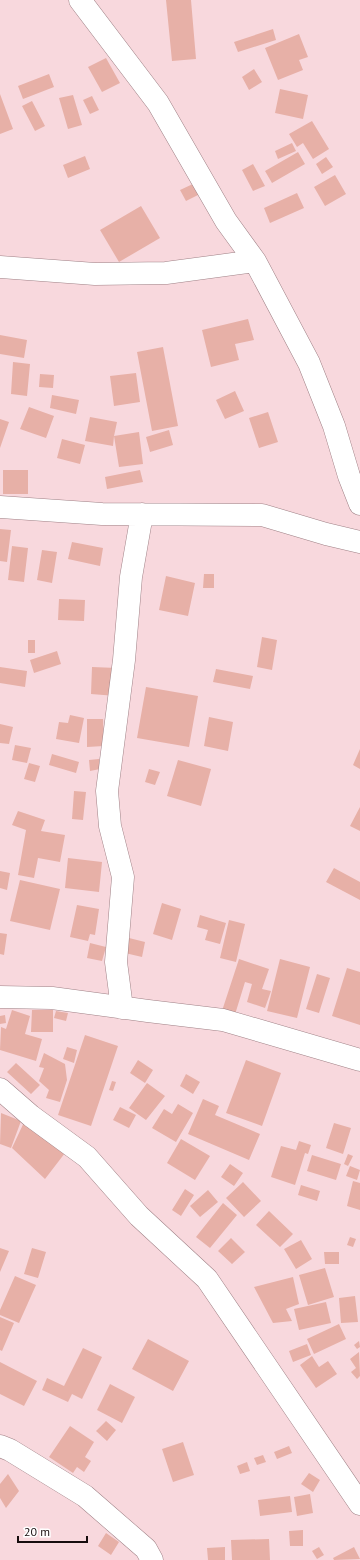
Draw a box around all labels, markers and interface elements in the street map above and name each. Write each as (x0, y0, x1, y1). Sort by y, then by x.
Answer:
scale bar (18, 1518, 87, 1544)
text: 20 m (24, 1524, 50, 1539)

